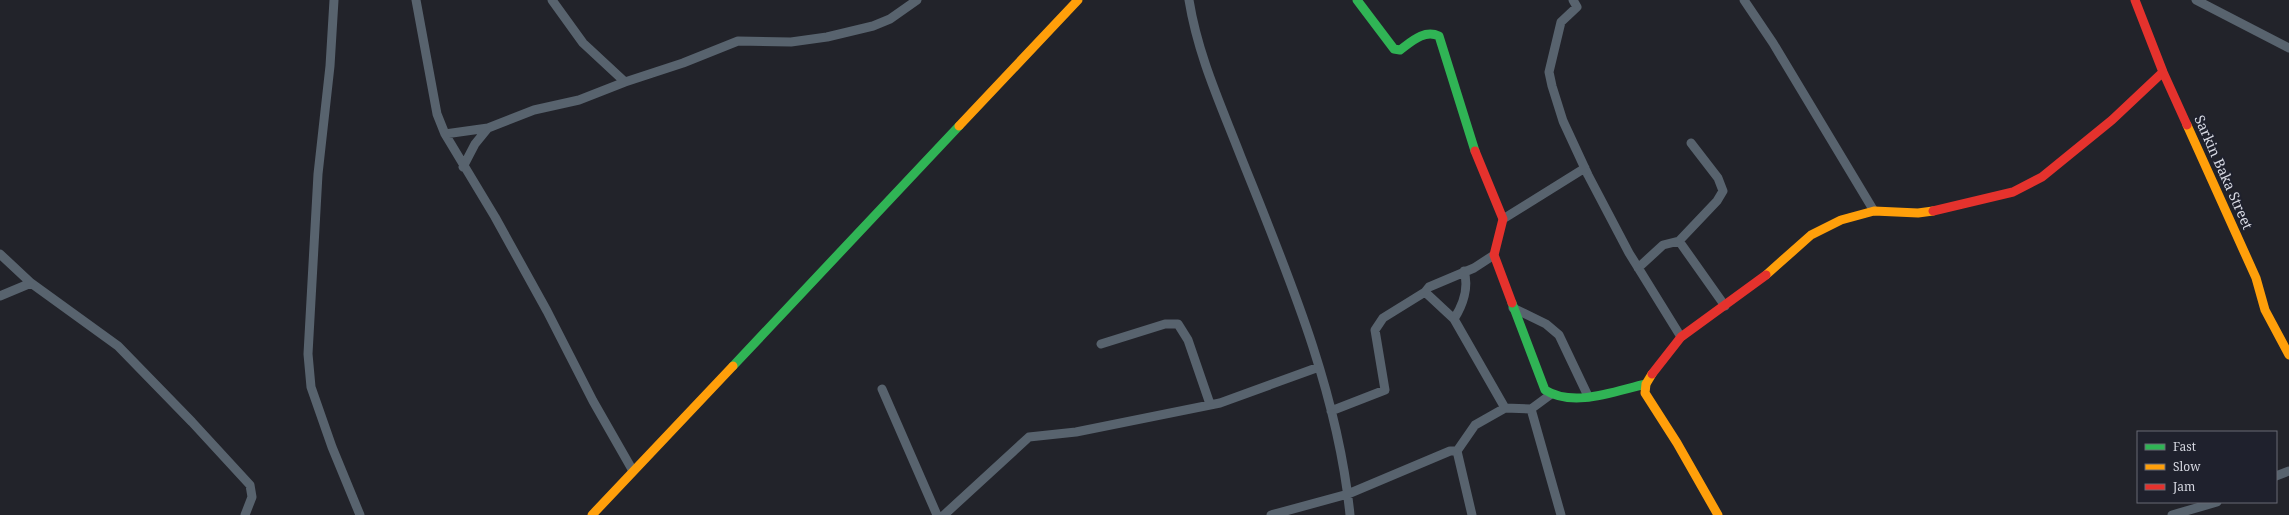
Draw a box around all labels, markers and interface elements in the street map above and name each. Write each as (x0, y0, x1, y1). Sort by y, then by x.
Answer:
street label: Sarkin Baka Street (2190, 112, 2258, 232)
legend (2137, 431, 2277, 503)
text: Fast (2173, 438, 2196, 455)
text: Slow (2173, 458, 2201, 475)
text: Jam (2172, 478, 2195, 495)

